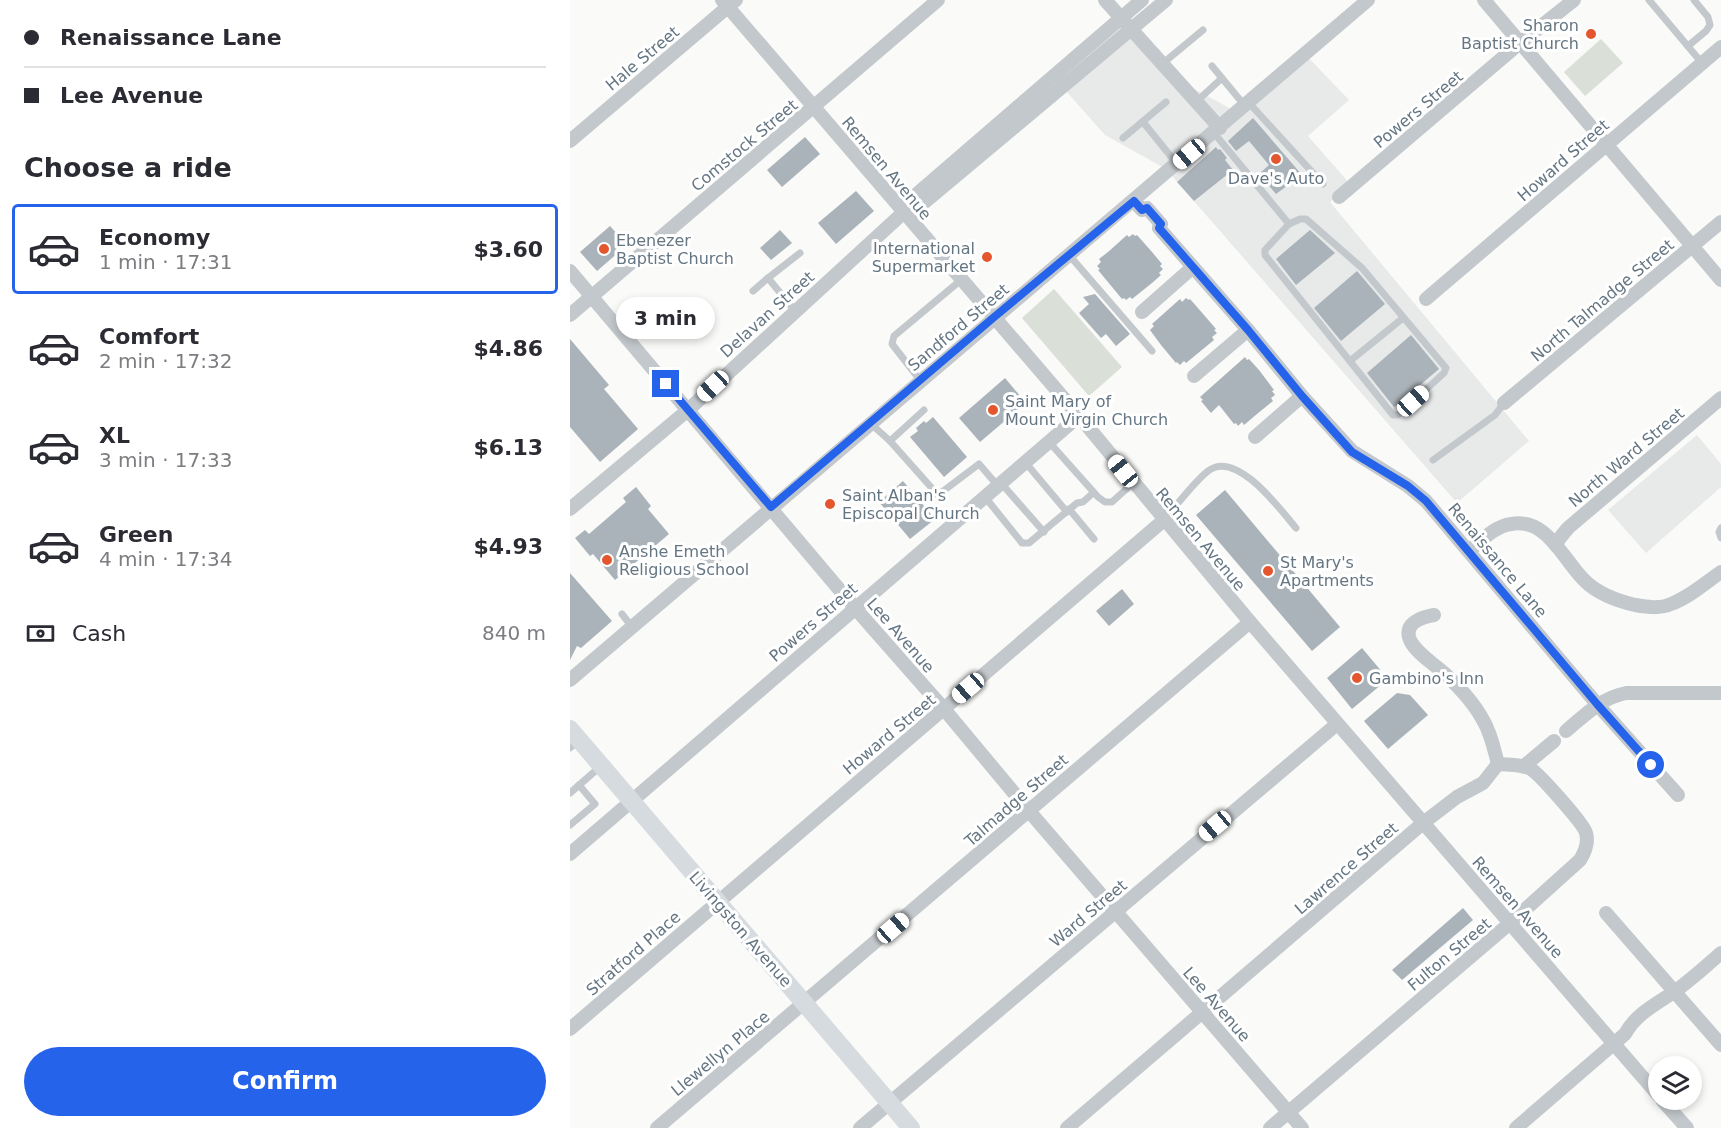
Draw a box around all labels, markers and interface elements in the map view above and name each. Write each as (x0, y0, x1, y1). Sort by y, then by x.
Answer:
place label: Sharon Baptist Church (1461, 16, 1579, 53)
street label: Hale Street (602, 22, 683, 95)
text: Renaissance Lane (60, 25, 282, 50)
marker: Sharon Baptist Church (1584, 27, 1598, 41)
street label: Powers Street (1370, 67, 1467, 152)
text: Lee Avenue (60, 83, 203, 108)
street label: Comstock Street (687, 95, 801, 195)
street label: Remsen Avenue (838, 113, 935, 224)
street label: Howard Street (1514, 116, 1613, 205)
car (1169, 136, 1209, 172)
text: Choose a ride (24, 152, 232, 183)
marker: Dave's Auto (1269, 152, 1283, 166)
place label: Dave's Auto (1228, 169, 1324, 188)
icon: car (27, 222, 81, 276)
text: Economy (99, 225, 210, 250)
place label: Ebenezer Baptist Church (616, 231, 734, 268)
street label: North Talmadge Street (1527, 235, 1678, 366)
text: $3.60 (473, 237, 543, 262)
place label: International Supermarket (872, 239, 975, 276)
marker: Ebenezer Baptist Church (597, 242, 611, 256)
text: 1 min · 17:31 (99, 250, 233, 274)
marker: International Supermarket (980, 250, 994, 264)
street label: Delavan Street (717, 267, 818, 361)
street label: Sandford Street (904, 280, 1013, 375)
callout: 3 min (616, 297, 716, 339)
text: 3 min (634, 306, 697, 330)
icon: car (27, 321, 81, 375)
text: Comfort (99, 324, 199, 349)
text: $4.86 (473, 336, 543, 361)
text: 2 min · 17:32 (99, 349, 233, 373)
car (694, 367, 732, 405)
route end (652, 370, 679, 397)
car (1394, 382, 1432, 420)
place label: Saint Mary of Mount Virgin Church (1005, 392, 1168, 429)
marker: Saint Mary of Mount Virgin Church (986, 403, 1000, 417)
street label: North Ward Street (1565, 404, 1688, 511)
icon: car (27, 420, 81, 474)
text: XL (99, 423, 130, 448)
text: $6.13 (473, 435, 543, 460)
text: 3 min · 17:33 (99, 448, 233, 472)
car (1105, 451, 1141, 491)
street label: Remsen Avenue (1152, 484, 1249, 595)
place label: Saint Alban's Episcopal Church (842, 486, 980, 523)
marker: Saint Alban's Episcopal Church (823, 497, 837, 511)
street label: Renaissance Lane (1444, 499, 1551, 621)
icon: car (27, 519, 81, 573)
text: Green (99, 522, 173, 547)
text: $4.93 (473, 534, 543, 559)
place label: Anshe Emeth Religious School (619, 542, 749, 579)
text: 4 min · 17:34 (99, 547, 233, 571)
marker: Anshe Emeth Religious School (600, 553, 614, 567)
place label: St Mary's Apartments (1280, 553, 1374, 590)
marker: St Mary's Apartments (1261, 564, 1275, 578)
street label: Powers Street (765, 579, 861, 666)
street label: Lee Avenue (863, 594, 938, 677)
icon: cash (24, 617, 57, 650)
text: Cash (72, 621, 126, 646)
text: 840 m (482, 621, 546, 645)
car (949, 669, 987, 707)
place label: Gambino's Inn (1369, 669, 1484, 688)
marker: Gambino's Inn (1350, 671, 1364, 685)
street label: Howard Street (839, 690, 939, 779)
street label: Talmadge Street (960, 750, 1072, 851)
route start (1637, 751, 1664, 778)
car (1195, 808, 1235, 844)
street label: Lawrence Street (1291, 818, 1402, 918)
street label: Remsen Avenue (1468, 853, 1567, 962)
street label: Livingston Avenue (685, 868, 796, 991)
street label: Ward Street (1046, 876, 1131, 951)
street label: Stratford Place (582, 907, 684, 999)
car (874, 909, 912, 947)
street label: Fulton Street (1404, 914, 1495, 995)
street label: Lee Avenue (1179, 963, 1254, 1046)
street label: Llewellyn Place (667, 1007, 773, 1100)
button: Confirm (24, 1047, 546, 1116)
map controls (1648, 1056, 1702, 1110)
button: layers (1648, 1056, 1702, 1110)

